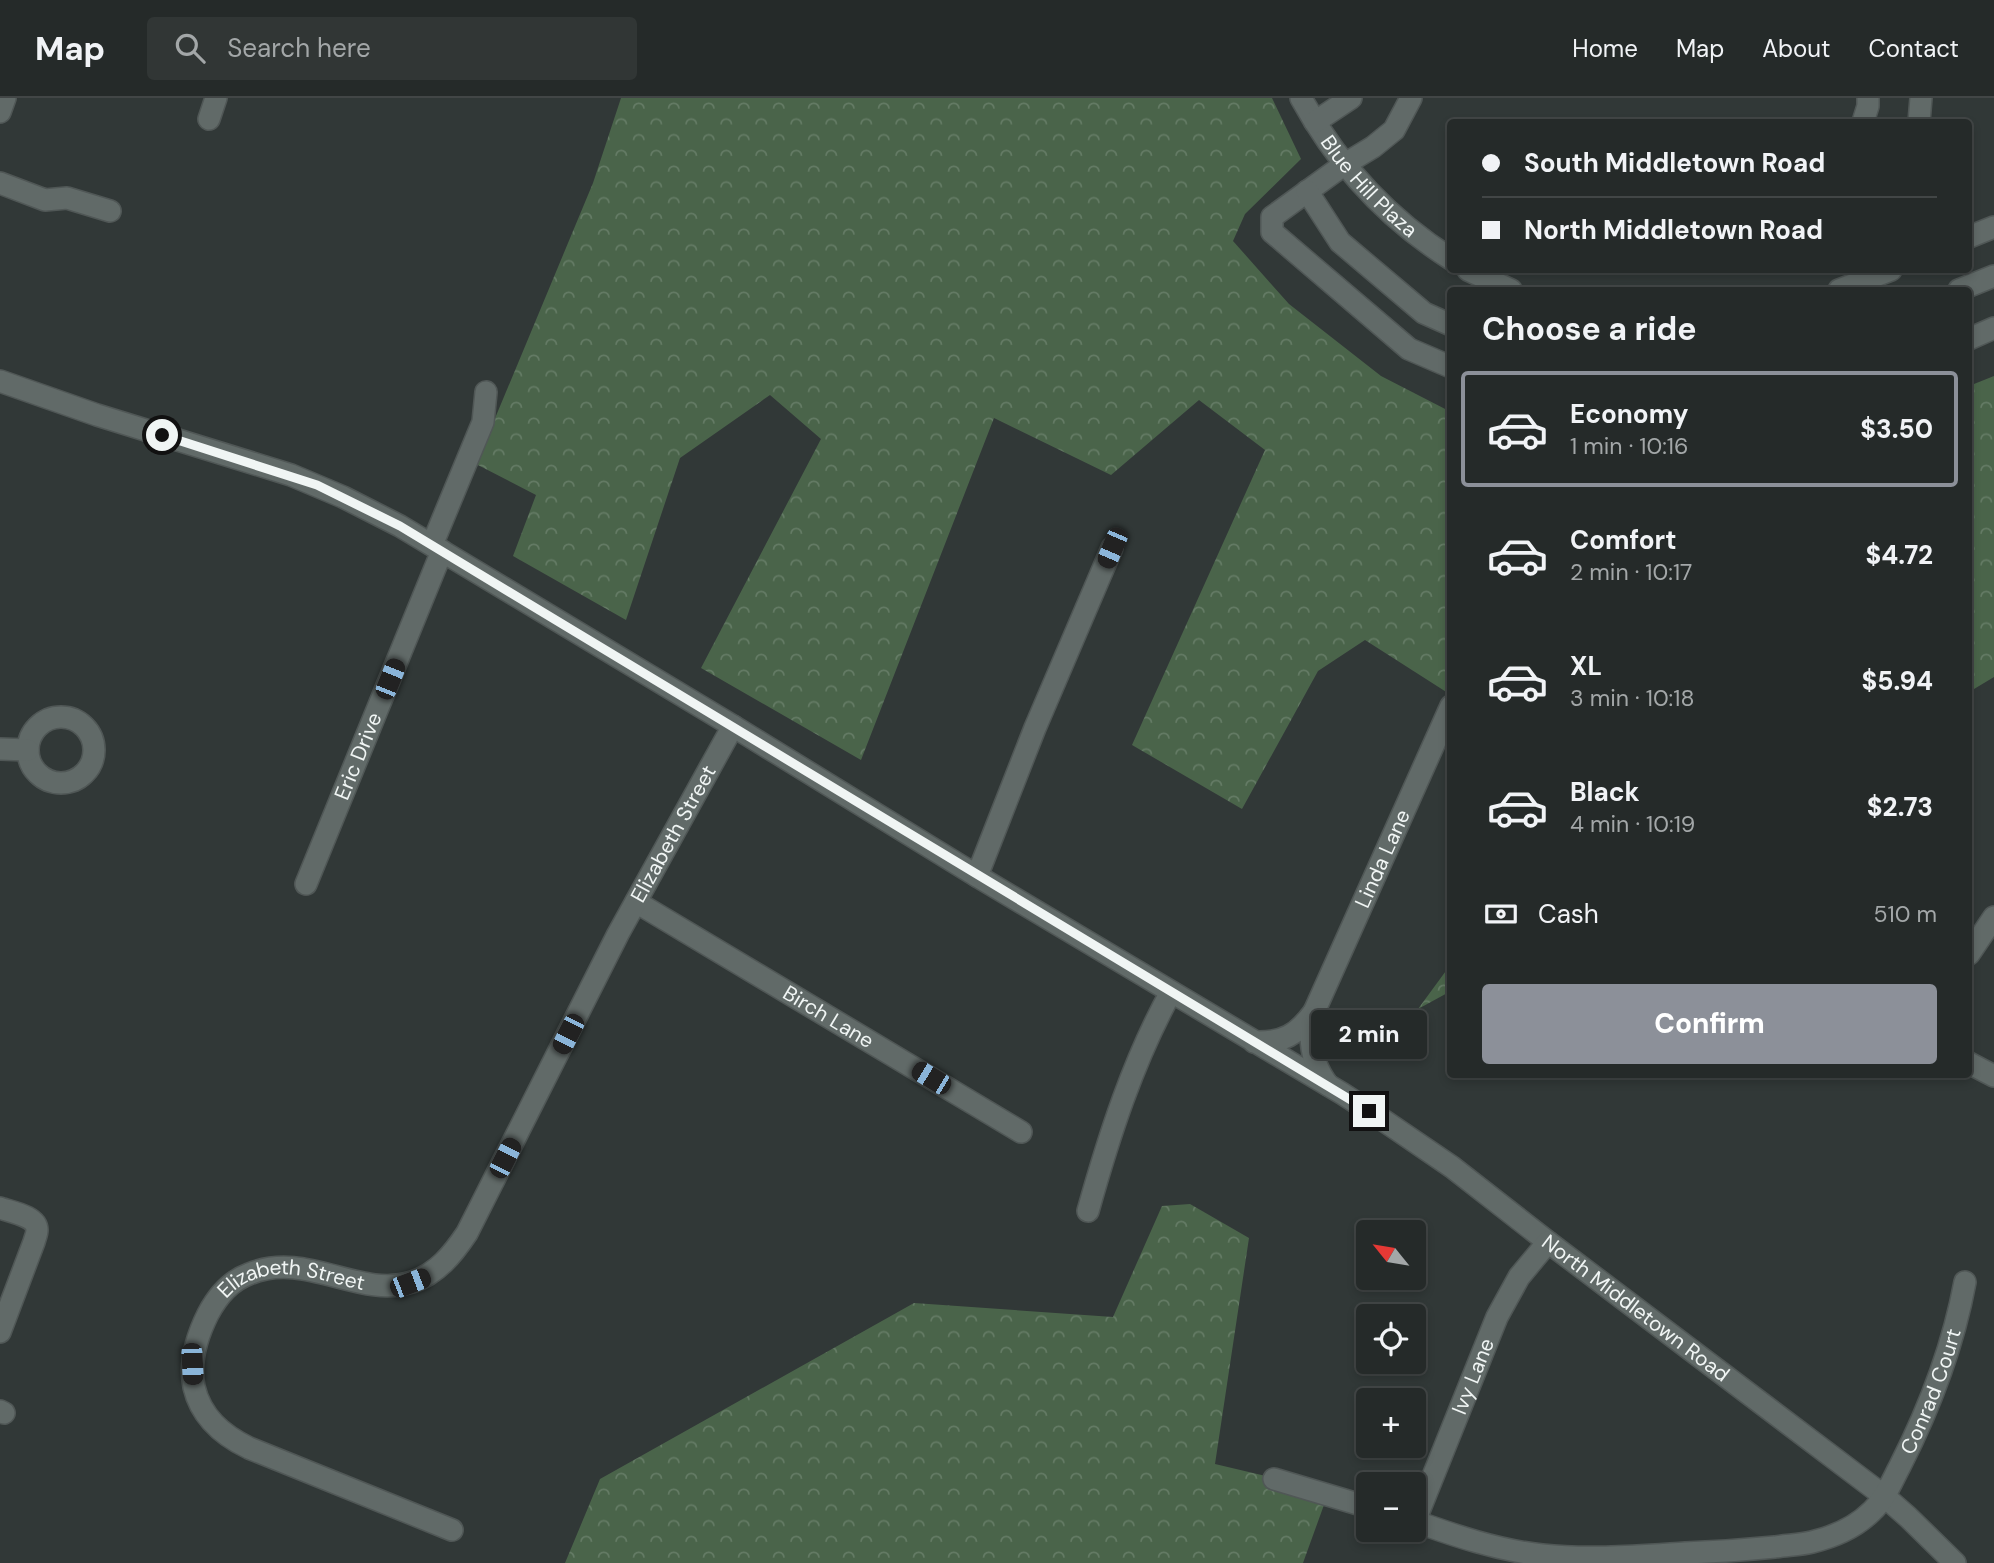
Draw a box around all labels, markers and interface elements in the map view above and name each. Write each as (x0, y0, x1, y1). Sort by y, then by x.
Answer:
search box (147, 17, 637, 80)
text: Map (35, 27, 105, 70)
icon: search (171, 29, 209, 67)
text: Search here (227, 31, 371, 65)
text: Home (1572, 33, 1638, 64)
text: Map (1676, 33, 1724, 64)
text: About (1762, 33, 1831, 64)
text: Contact (1869, 33, 1959, 64)
street label: Blue Hill Plaza (1314, 130, 1423, 244)
text: South Middletown Road (1524, 146, 1825, 180)
text: North Middletown Road (1524, 213, 1823, 247)
text: Choose a ride (1482, 308, 1697, 350)
text: Economy (1570, 397, 1688, 431)
icon: car (1486, 398, 1549, 461)
text: $3.50 (1860, 412, 1933, 446)
route start (146, 419, 178, 451)
text: 1 min · 10:16 (1570, 431, 1688, 461)
text: Comfort (1570, 523, 1676, 557)
icon: car (1486, 524, 1549, 587)
car (1095, 525, 1130, 571)
text: $4.72 (1866, 538, 1933, 572)
text: 2 min · 10:17 (1570, 557, 1692, 587)
text: XL (1570, 649, 1602, 683)
icon: car (1486, 650, 1549, 713)
car (373, 656, 408, 702)
text: $5.94 (1862, 664, 1933, 698)
text: 3 min · 10:18 (1570, 683, 1694, 713)
street label: Eric Drive (328, 708, 389, 804)
street label: Elizabeth Street (624, 760, 723, 907)
text: Black (1570, 775, 1640, 809)
icon: car (1486, 776, 1549, 839)
text: $2.73 (1867, 790, 1933, 824)
street label: Linda Lane (1348, 805, 1417, 912)
text: 4 min · 10:19 (1570, 809, 1695, 839)
icon: cash (1482, 895, 1520, 933)
text: Cash (1538, 897, 1599, 931)
text: 510 m (1873, 899, 1937, 929)
street label: Birch Lane (778, 979, 879, 1055)
button: Confirm (1482, 984, 1937, 1064)
callout: 2 min (1311, 1010, 1427, 1058)
car (550, 1011, 587, 1057)
text: 2 min (1338, 1019, 1400, 1049)
car (908, 1058, 955, 1098)
route end (1353, 1095, 1385, 1127)
car (487, 1135, 524, 1181)
north arrow (1356, 1220, 1426, 1290)
map controls (1356, 1220, 1426, 1542)
street label: North Middletown Road (1536, 1228, 1735, 1388)
street label: Elizabeth Street (211, 1253, 367, 1304)
car (387, 1266, 434, 1300)
button: locate (1356, 1304, 1426, 1374)
street label: Conrad Court (1894, 1325, 1968, 1459)
street label: Ivy Lane (1445, 1334, 1501, 1418)
car (181, 1342, 204, 1386)
button: + (1356, 1388, 1426, 1458)
button: − (1356, 1472, 1426, 1542)

